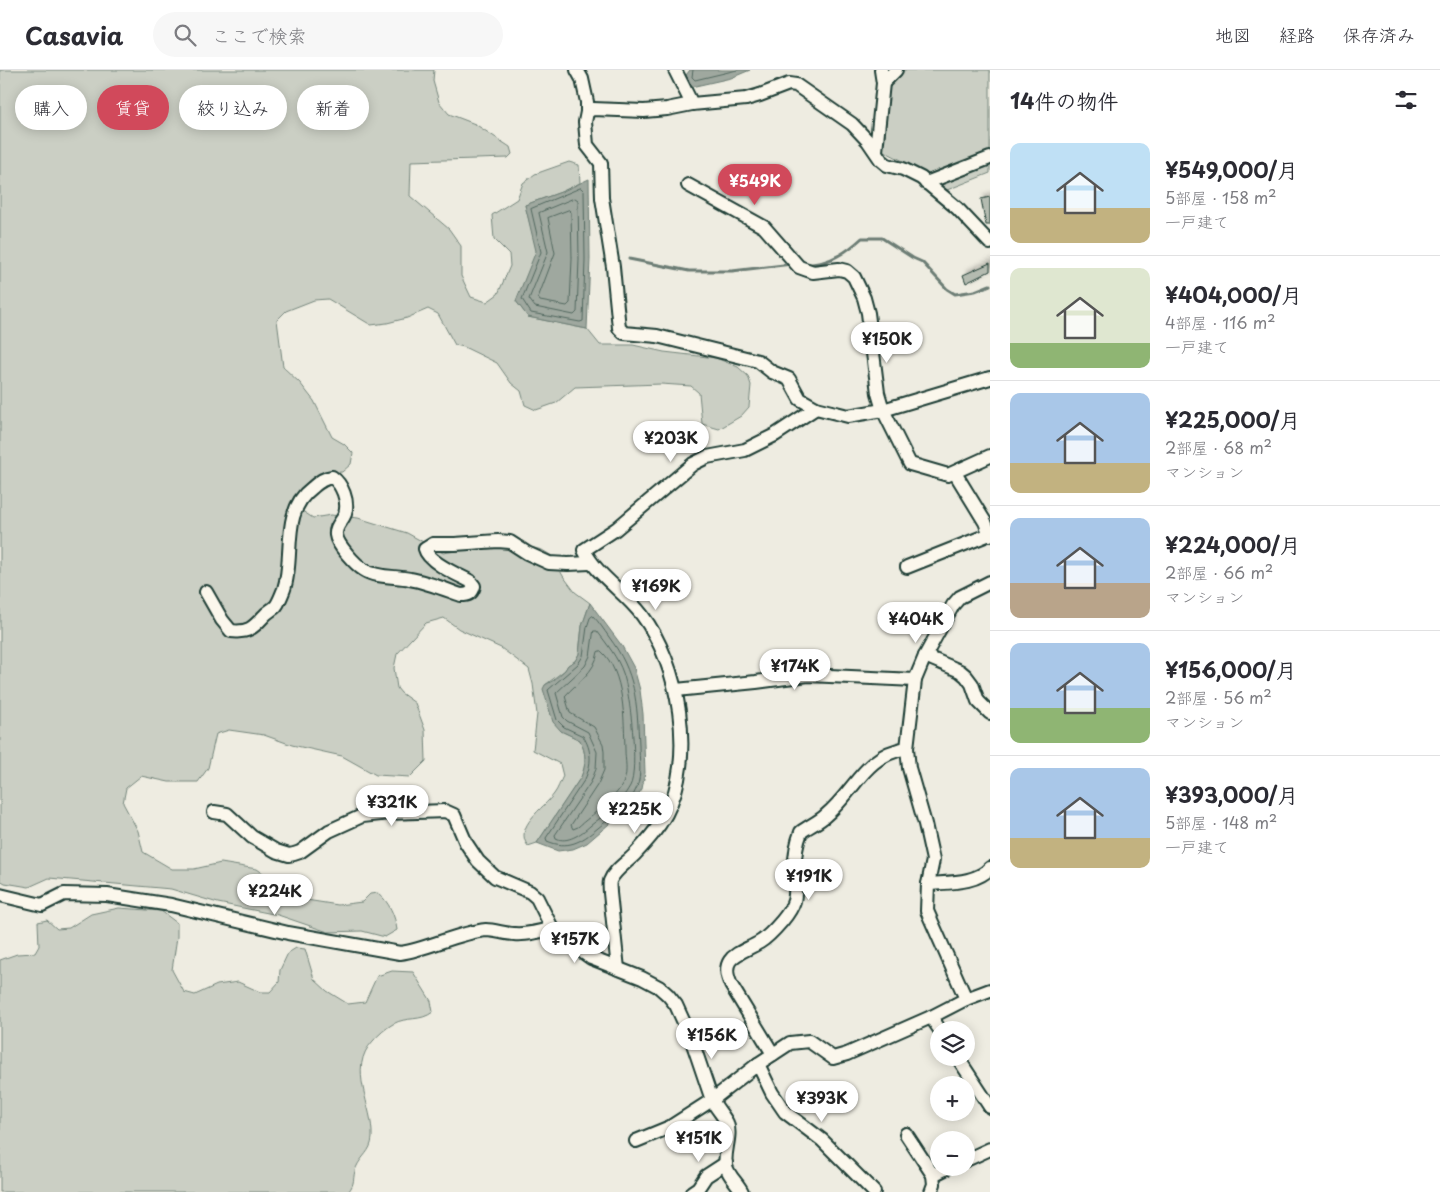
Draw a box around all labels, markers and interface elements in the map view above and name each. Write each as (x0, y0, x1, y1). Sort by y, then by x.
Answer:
search box (153, 12, 503, 57)
text: Casavia (25, 17, 123, 53)
icon: search (171, 21, 199, 49)
text: ここで検索 (211, 21, 306, 49)
text: 地図 (1215, 21, 1251, 48)
text: 経路 (1279, 21, 1315, 48)
text: 保存済み (1343, 21, 1415, 48)
text: 14件の物件 (1010, 84, 1118, 116)
chip: 購入 (15, 85, 87, 130)
chip: 賃貸 (97, 85, 169, 130)
chip: 絞り込み (179, 85, 287, 130)
chip: 新着 (297, 85, 369, 130)
icon: filters (1392, 86, 1420, 114)
text: ¥549,000/月 (1165, 153, 1298, 185)
icon: home (1050, 163, 1110, 223)
pin: ¥549K (720, 164, 790, 206)
text: ¥549K (729, 168, 781, 192)
text: 5部屋 · 158 m² (1165, 185, 1277, 209)
text: 一戸建て (1165, 209, 1229, 233)
text: ¥404,000/月 (1165, 278, 1302, 310)
icon: home (1050, 288, 1110, 348)
text: 4部屋 · 116 m² (1165, 310, 1276, 334)
pin: ¥150K (852, 322, 922, 364)
text: ¥150K (862, 326, 912, 350)
text: 一戸建て (1165, 334, 1229, 358)
text: ¥225,000/月 (1165, 403, 1300, 435)
icon: home (1050, 413, 1110, 473)
pin: ¥203K (636, 420, 706, 463)
text: ¥203K (644, 425, 698, 449)
text: 2部屋 · 68 m² (1165, 435, 1272, 459)
text: マンション (1165, 459, 1244, 483)
text: ¥224,000/月 (1165, 528, 1301, 560)
icon: home (1050, 538, 1110, 598)
text: 2部屋 · 66 m² (1165, 560, 1273, 584)
pin: ¥169K (621, 568, 691, 611)
text: ¥169K (631, 573, 681, 597)
text: マンション (1165, 584, 1244, 608)
pin: ¥404K (881, 602, 951, 644)
text: ¥404K (888, 606, 944, 630)
pin: ¥174K (760, 648, 830, 691)
text: ¥174K (770, 653, 820, 677)
text: ¥156,000/月 (1165, 653, 1297, 685)
icon: home (1050, 663, 1110, 723)
text: 2部屋 · 56 m² (1165, 685, 1272, 709)
text: マンション (1165, 709, 1244, 733)
text: ¥393,000/月 (1165, 778, 1298, 810)
pin: ¥321K (357, 784, 427, 827)
icon: home (1050, 788, 1110, 848)
text: ¥321K (367, 789, 417, 813)
pin: ¥225K (600, 792, 670, 834)
text: ¥225K (608, 796, 662, 820)
text: 5部屋 · 148 m² (1165, 810, 1277, 834)
text: 一戸建て (1165, 834, 1229, 858)
pin: ¥191K (774, 858, 844, 901)
text: ¥191K (786, 863, 832, 887)
pin: ¥224K (240, 874, 310, 916)
text: ¥224K (248, 878, 302, 902)
pin: ¥157K (540, 922, 610, 964)
text: ¥157K (551, 926, 599, 950)
pin: ¥156K (677, 1018, 747, 1060)
map controls (930, 1021, 975, 1176)
button: layers (930, 1021, 975, 1066)
text: ¥156K (687, 1022, 737, 1046)
button: + (930, 1076, 975, 1121)
pin: ¥393K (787, 1080, 857, 1123)
text: ¥393K (796, 1085, 848, 1109)
pin: ¥151K (664, 1120, 734, 1163)
text: ¥151K (676, 1125, 722, 1149)
button: − (930, 1131, 975, 1176)

